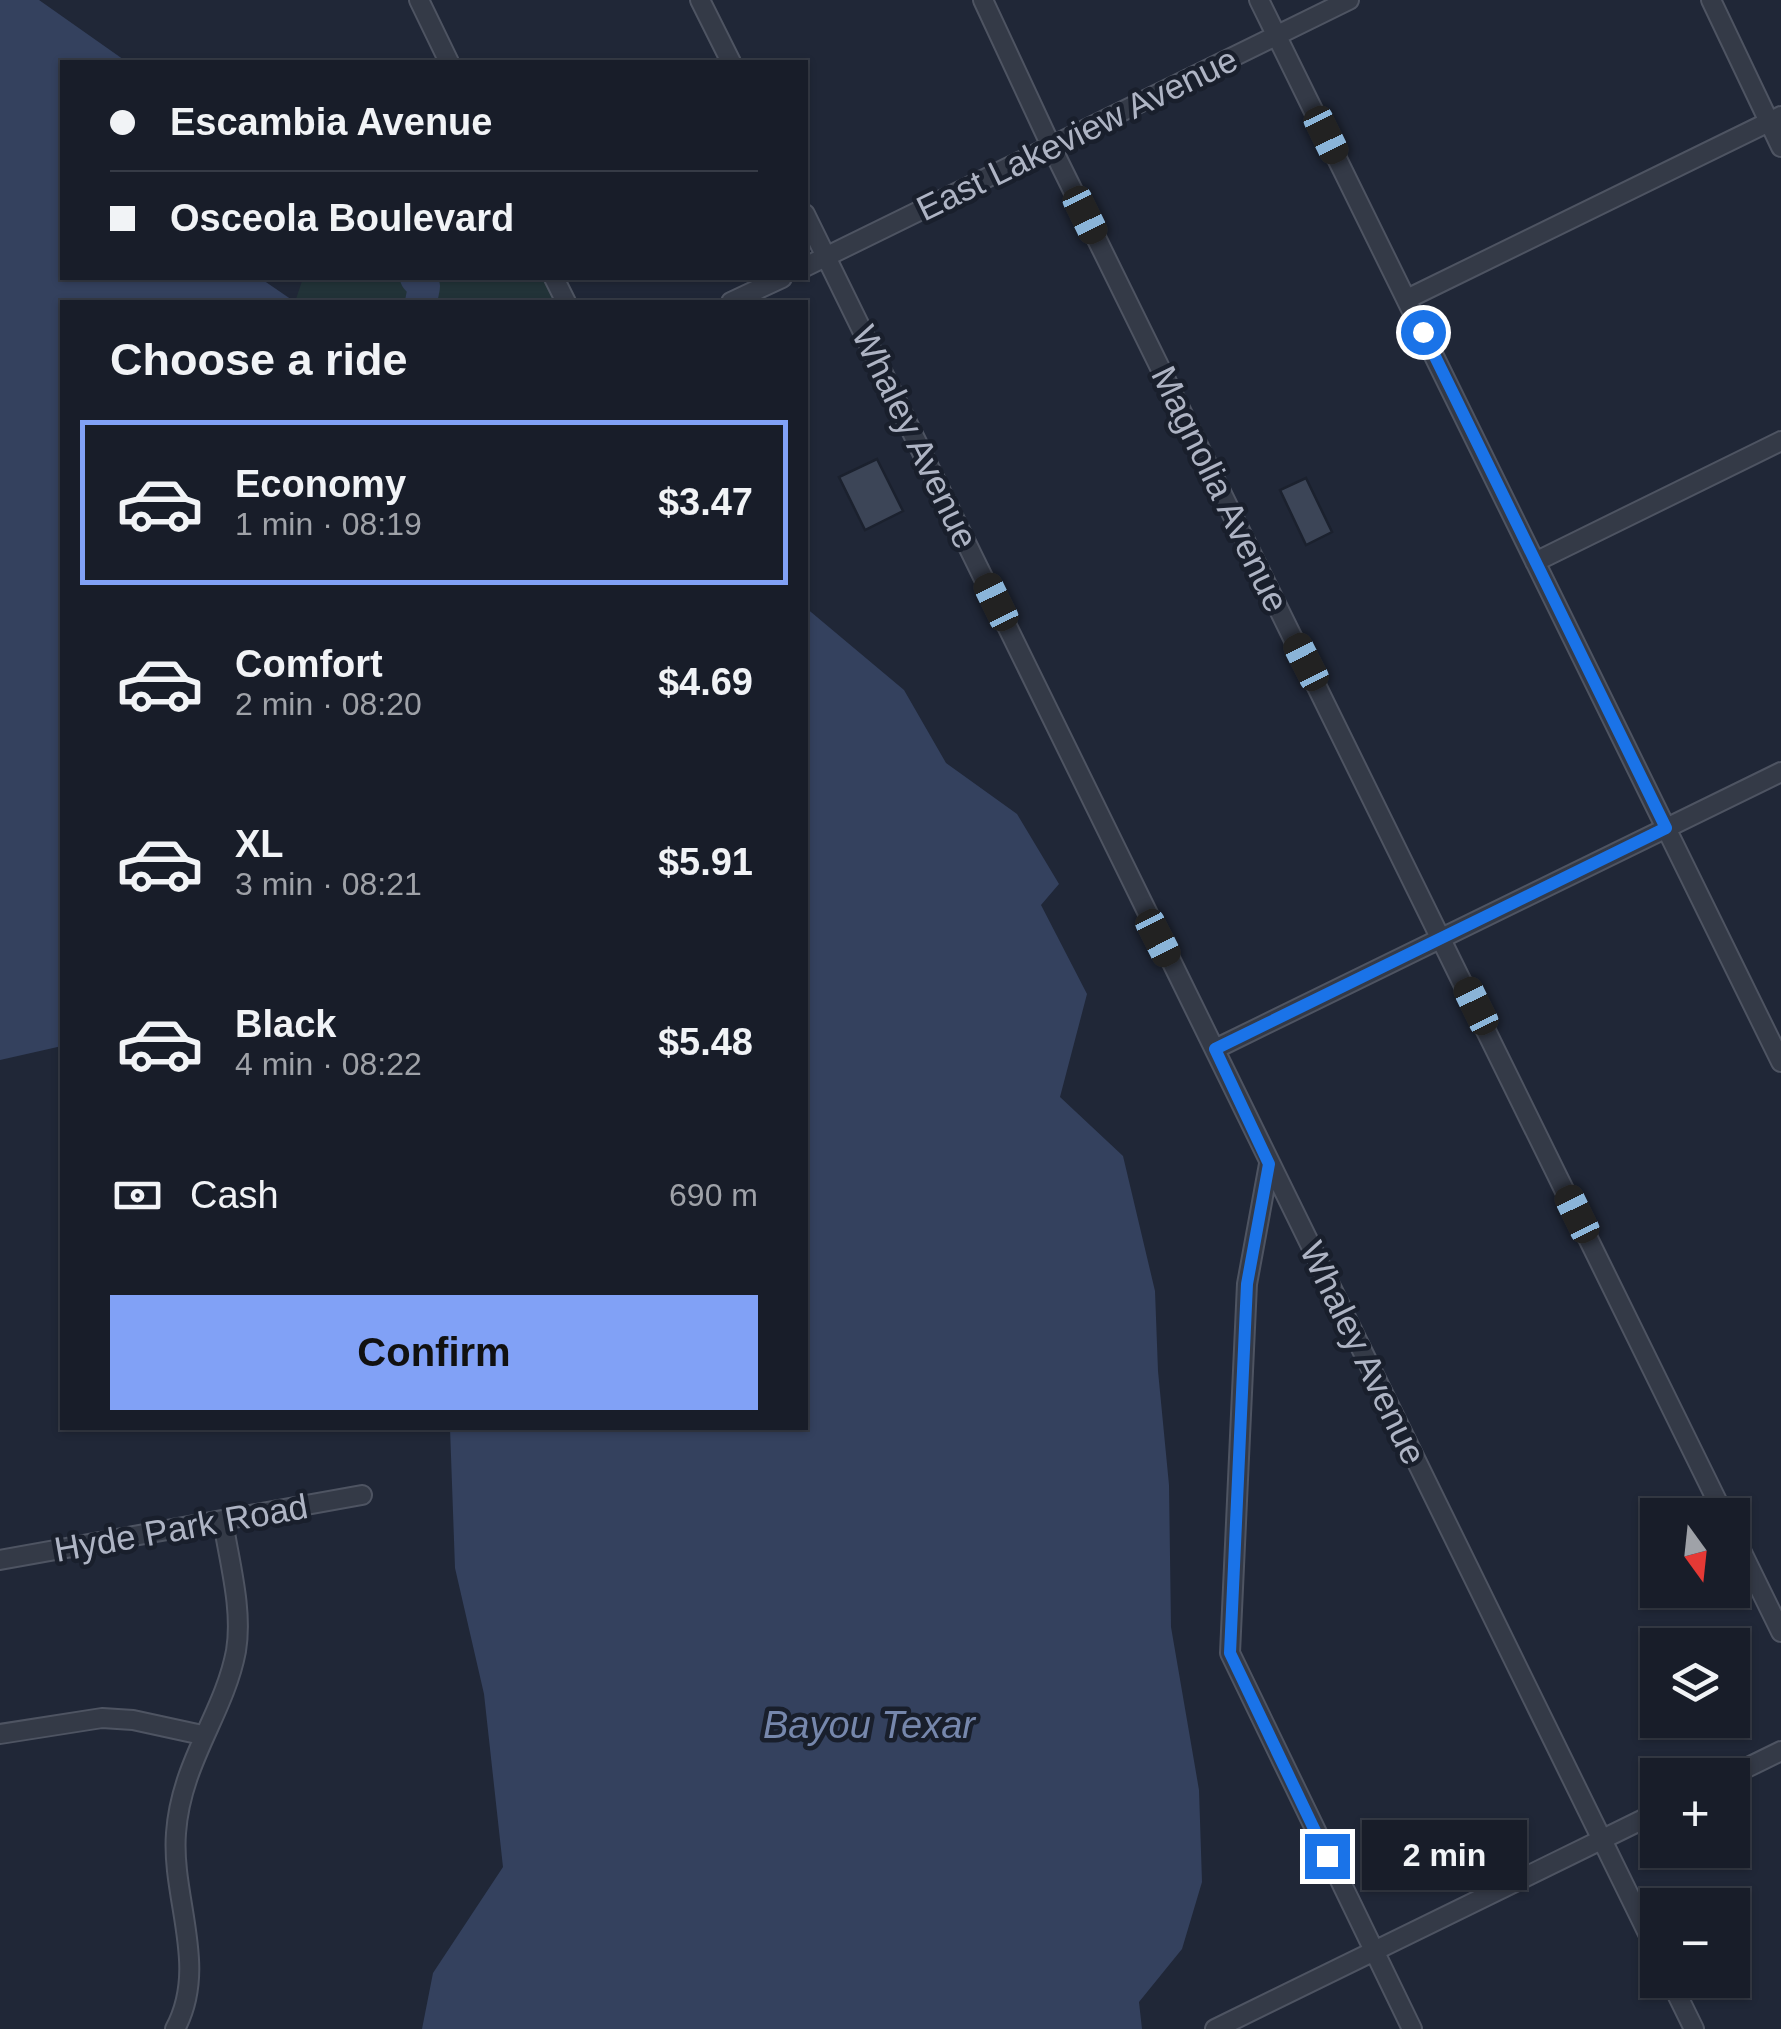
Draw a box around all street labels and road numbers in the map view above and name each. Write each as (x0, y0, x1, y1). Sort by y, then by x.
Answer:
street label: East Lakeview Avenue (910, 39, 1243, 228)
street label: Whaley Avenue (845, 319, 986, 554)
street label: Magnolia Avenue (1144, 360, 1297, 618)
street label: Whaley Avenue (1293, 1235, 1434, 1470)
street label: Hyde Park Road (51, 1486, 311, 1569)

